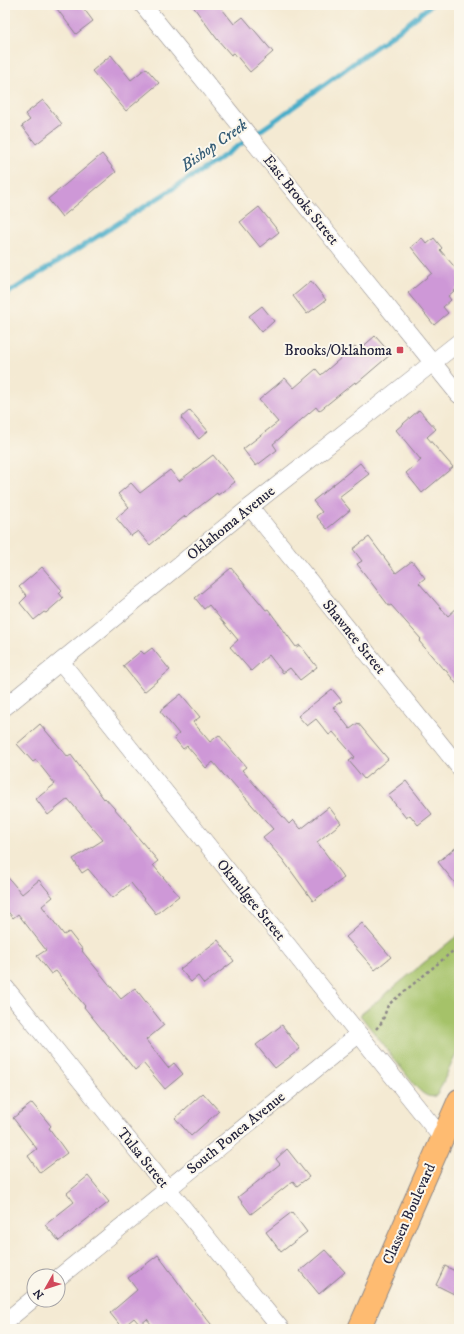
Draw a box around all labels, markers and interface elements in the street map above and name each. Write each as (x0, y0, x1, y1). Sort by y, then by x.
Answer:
water label: Bishop Creek (176, 115, 251, 176)
street label: East Brooks Street (259, 151, 343, 249)
place label: Brooks/Oklahoma (284, 341, 393, 360)
marker: Brooks/Oklahoma (395, 345, 405, 355)
street label: Oklahoma Avenue (183, 482, 279, 564)
street label: Shawnee Street (318, 596, 390, 678)
street label: Okmulgee Street (212, 855, 290, 945)
street label: South Ponca Avenue (183, 1088, 289, 1178)
street label: Tulsa Street (113, 1124, 173, 1192)
street label: Classen Boulevard (378, 1160, 440, 1268)
north arrow (26, 1268, 66, 1308)
text: N (31, 1286, 47, 1302)

